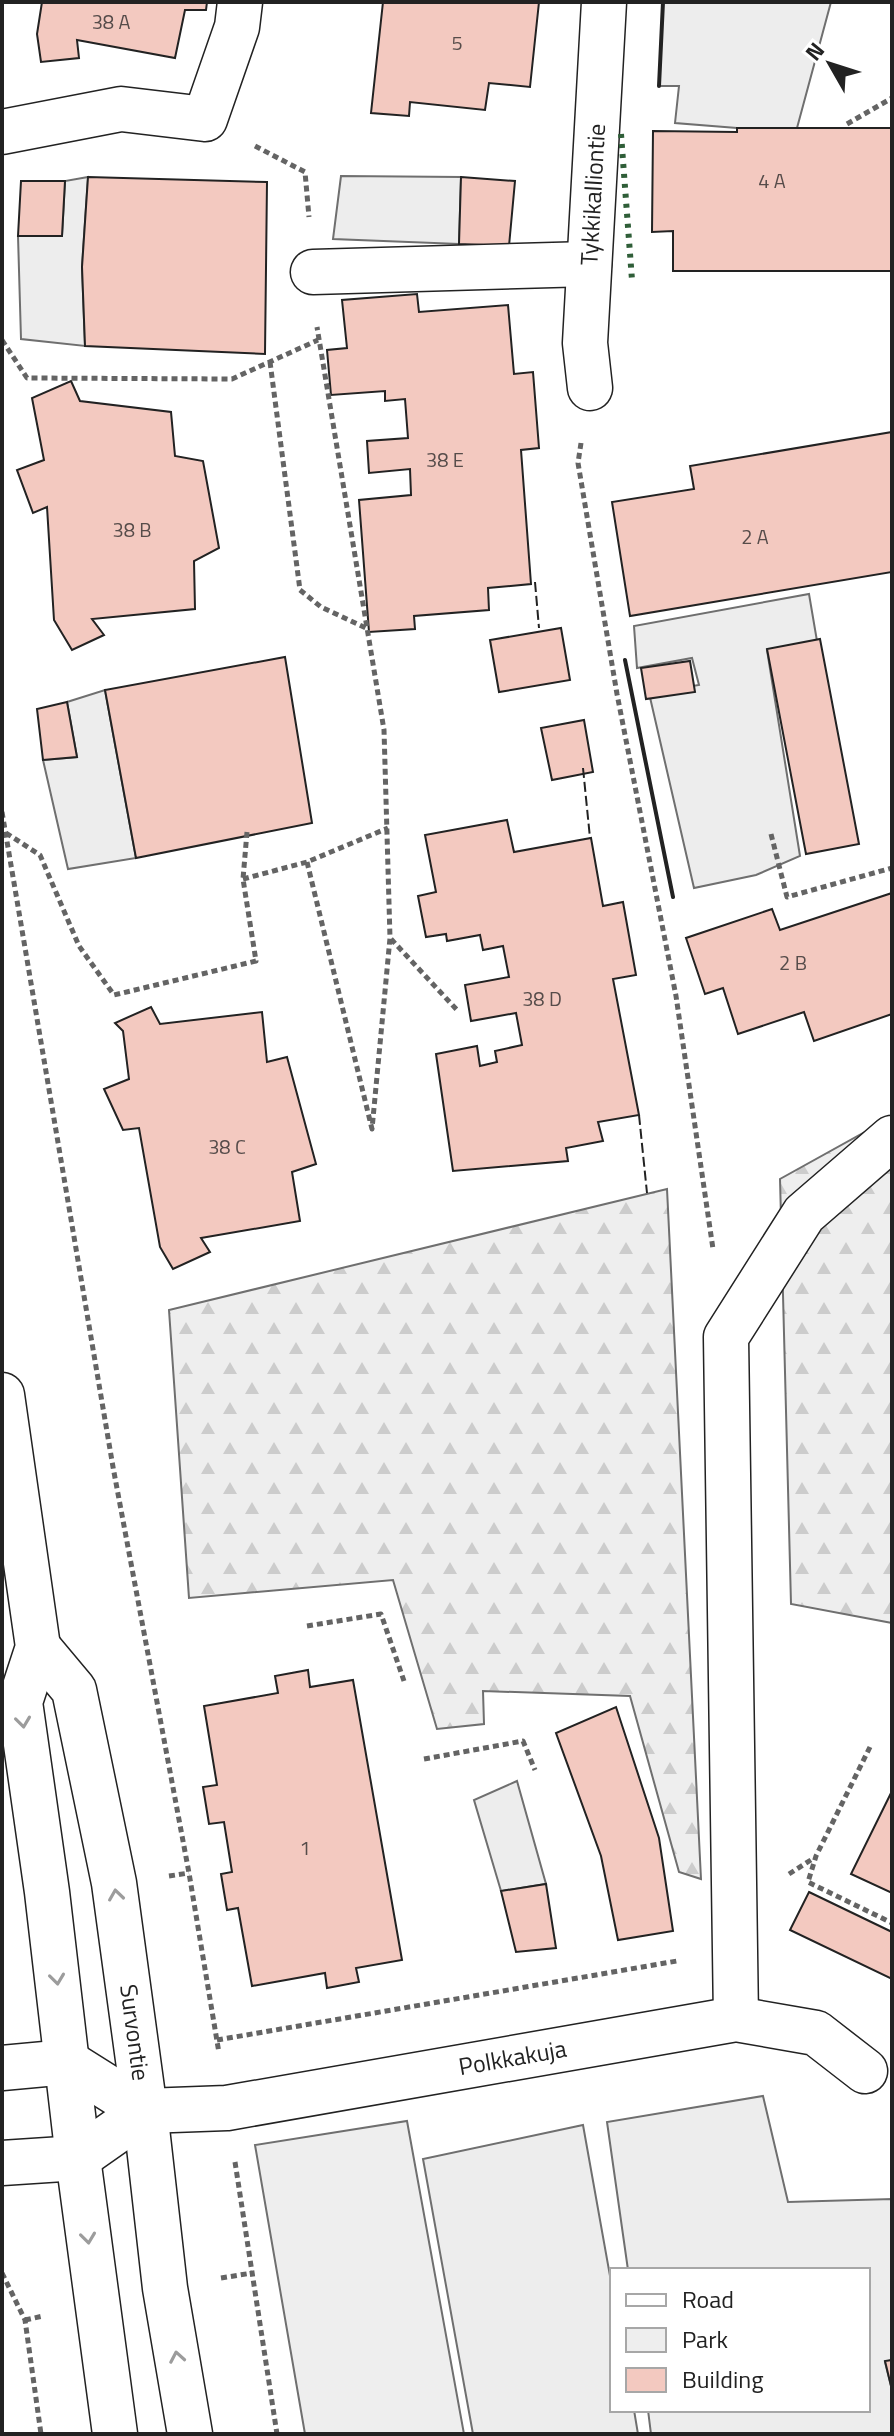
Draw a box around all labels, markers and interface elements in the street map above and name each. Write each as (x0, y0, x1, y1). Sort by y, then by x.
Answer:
house number: 38 A (92, 6, 130, 37)
north arrow (790, 24, 870, 104)
house number: 5 (451, 27, 463, 58)
text: N (796, 35, 832, 68)
street label: Tykkikalliontie (570, 123, 614, 266)
house number: 4 A (758, 165, 786, 196)
house number: 38 E (426, 444, 464, 475)
house number: 38 B (112, 514, 152, 545)
house number: 2 A (741, 521, 769, 552)
house number: 2 B (779, 947, 807, 978)
house number: 38 D (522, 983, 562, 1014)
house number: 38 C (208, 1131, 246, 1162)
one-way arrow (14, 1716, 31, 1729)
house number: 1 (299, 1832, 311, 1863)
one-way arrow (108, 1888, 125, 1902)
one-way arrow (48, 1973, 65, 1986)
street label: Survontie (111, 1982, 160, 2083)
street label: Polkkakuja (456, 2030, 569, 2084)
one-way arrow (79, 2231, 96, 2244)
legend (610, 2268, 870, 2412)
text: Road (682, 2281, 734, 2317)
text: Park (682, 2321, 728, 2357)
one-way arrow (169, 2350, 186, 2364)
text: Building (682, 2361, 764, 2397)

